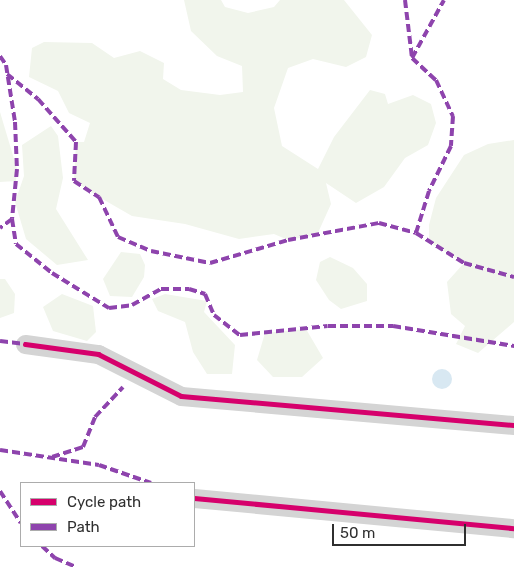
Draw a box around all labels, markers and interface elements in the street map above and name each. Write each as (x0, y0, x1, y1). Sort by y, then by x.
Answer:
legend (20, 482, 195, 547)
text: Cycle path (67, 493, 141, 511)
scale bar (334, 514, 468, 546)
text: Path (67, 518, 100, 536)
text: 50 m (340, 524, 375, 542)

